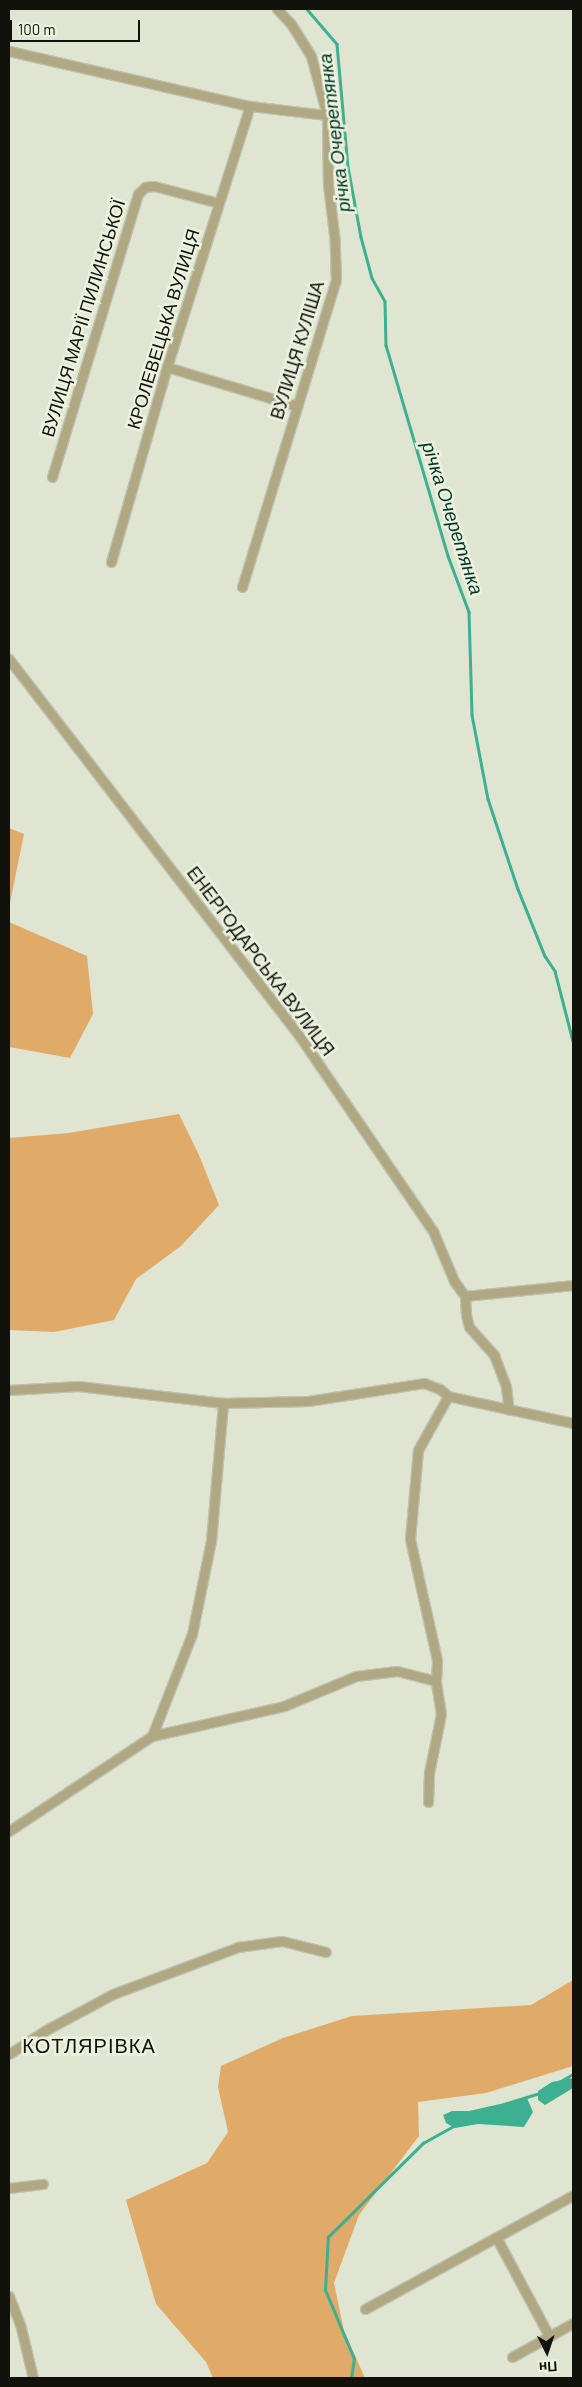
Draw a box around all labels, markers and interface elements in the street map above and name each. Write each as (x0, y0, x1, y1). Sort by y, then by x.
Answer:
scale bar (12, 10, 142, 42)
text: 100 m (18, 20, 56, 38)
water label: річка Очеретянка (313, 52, 355, 214)
street label: ВУЛИЦЯ МАРІЇ ПИЛИНСЬКОЇ (37, 197, 129, 439)
street label: КРОЛЕВЕЦЬКА ВУЛИЦЯ (122, 226, 204, 432)
street label: ВУЛИЦЯ КУЛІША (266, 278, 328, 422)
water label: річка Очеретянка (417, 439, 489, 597)
street label: ЕНЕРГОДАРСЬКА ВУЛИЦЯ (183, 862, 339, 1060)
district label: КОТЛЯРІВКА (21, 2033, 157, 2057)
north arrow (522, 2327, 572, 2377)
text: Пн (538, 2358, 558, 2377)

